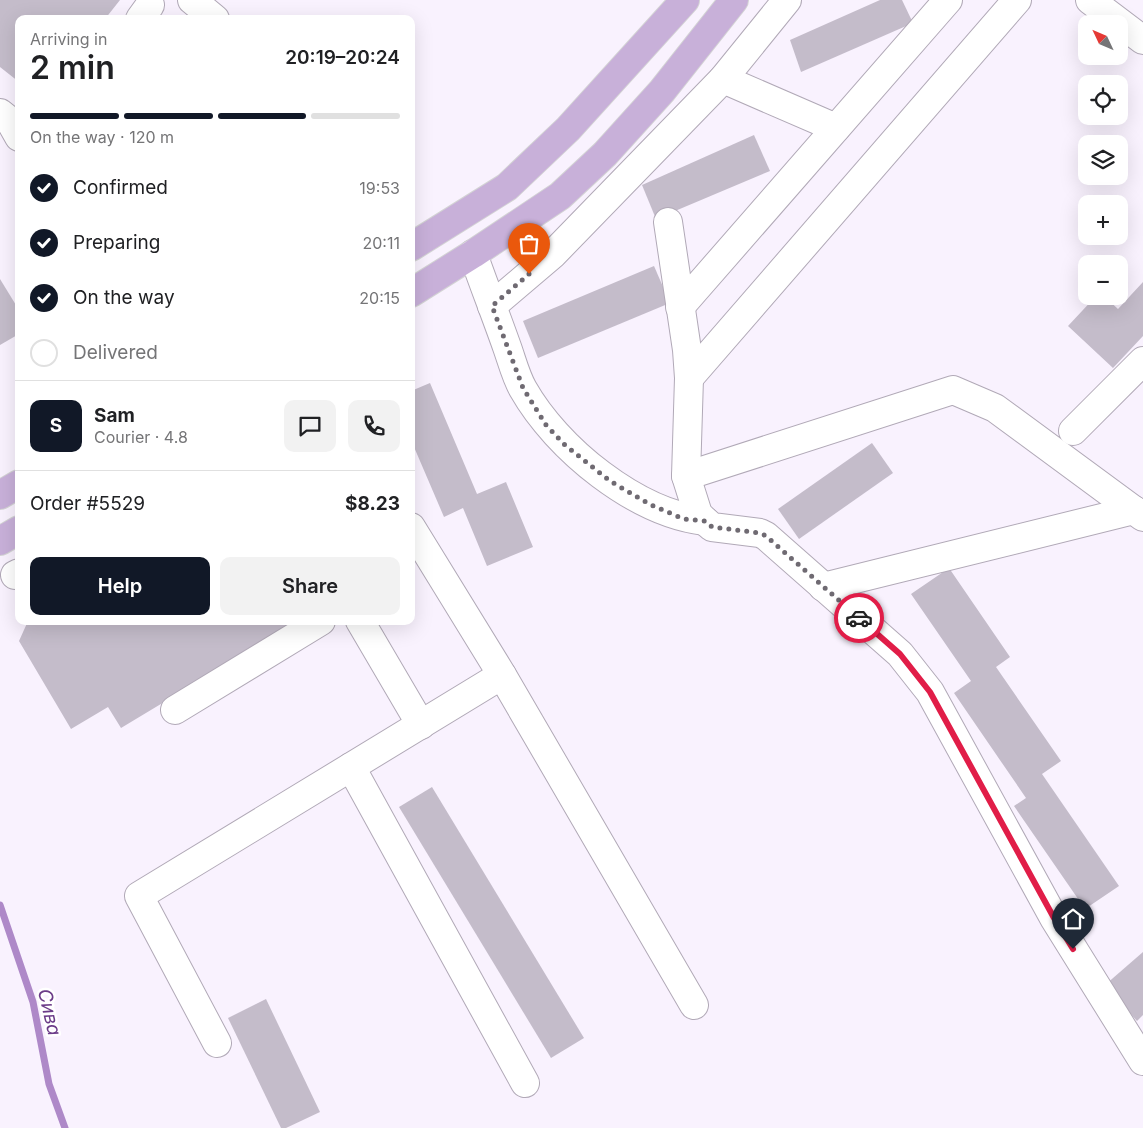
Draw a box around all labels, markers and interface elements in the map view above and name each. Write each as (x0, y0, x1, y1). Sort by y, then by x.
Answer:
north arrow (1078, 15, 1128, 65)
map controls (1078, 15, 1128, 305)
text: Arriving in (30, 29, 107, 49)
text: 20:19–20:24 (285, 46, 400, 69)
text: 2 min (30, 48, 115, 87)
button: locate (1078, 75, 1128, 125)
text: On the way · 120 m (30, 127, 174, 147)
button: layers (1078, 135, 1128, 185)
icon: check (30, 174, 58, 202)
text: Confirmed (73, 176, 168, 199)
text: 19:53 (359, 178, 400, 198)
button: + (1078, 195, 1128, 245)
pin (508, 223, 550, 274)
icon: check (30, 229, 58, 257)
icon: bag (515, 230, 543, 258)
text: Preparing (73, 231, 160, 254)
text: 20:11 (363, 233, 400, 253)
button: − (1078, 255, 1128, 305)
icon: check (30, 284, 58, 312)
text: On the way (73, 286, 175, 309)
text: 20:15 (359, 288, 400, 308)
text: Delivered (73, 341, 158, 364)
button: chat (284, 400, 336, 452)
button: phone (348, 400, 400, 452)
text: Sam (94, 404, 135, 427)
text: S (50, 414, 62, 437)
text: Courier · 4.8 (94, 427, 188, 447)
text: Order #5529 (30, 492, 145, 515)
text: $8.23 (345, 492, 400, 515)
button: Help (30, 557, 210, 615)
button: Share (220, 557, 400, 615)
courier (834, 593, 884, 643)
icon: car (845, 604, 873, 632)
pin (1052, 898, 1094, 949)
icon: home (1059, 905, 1087, 933)
water label: Сива (33, 986, 66, 1038)

